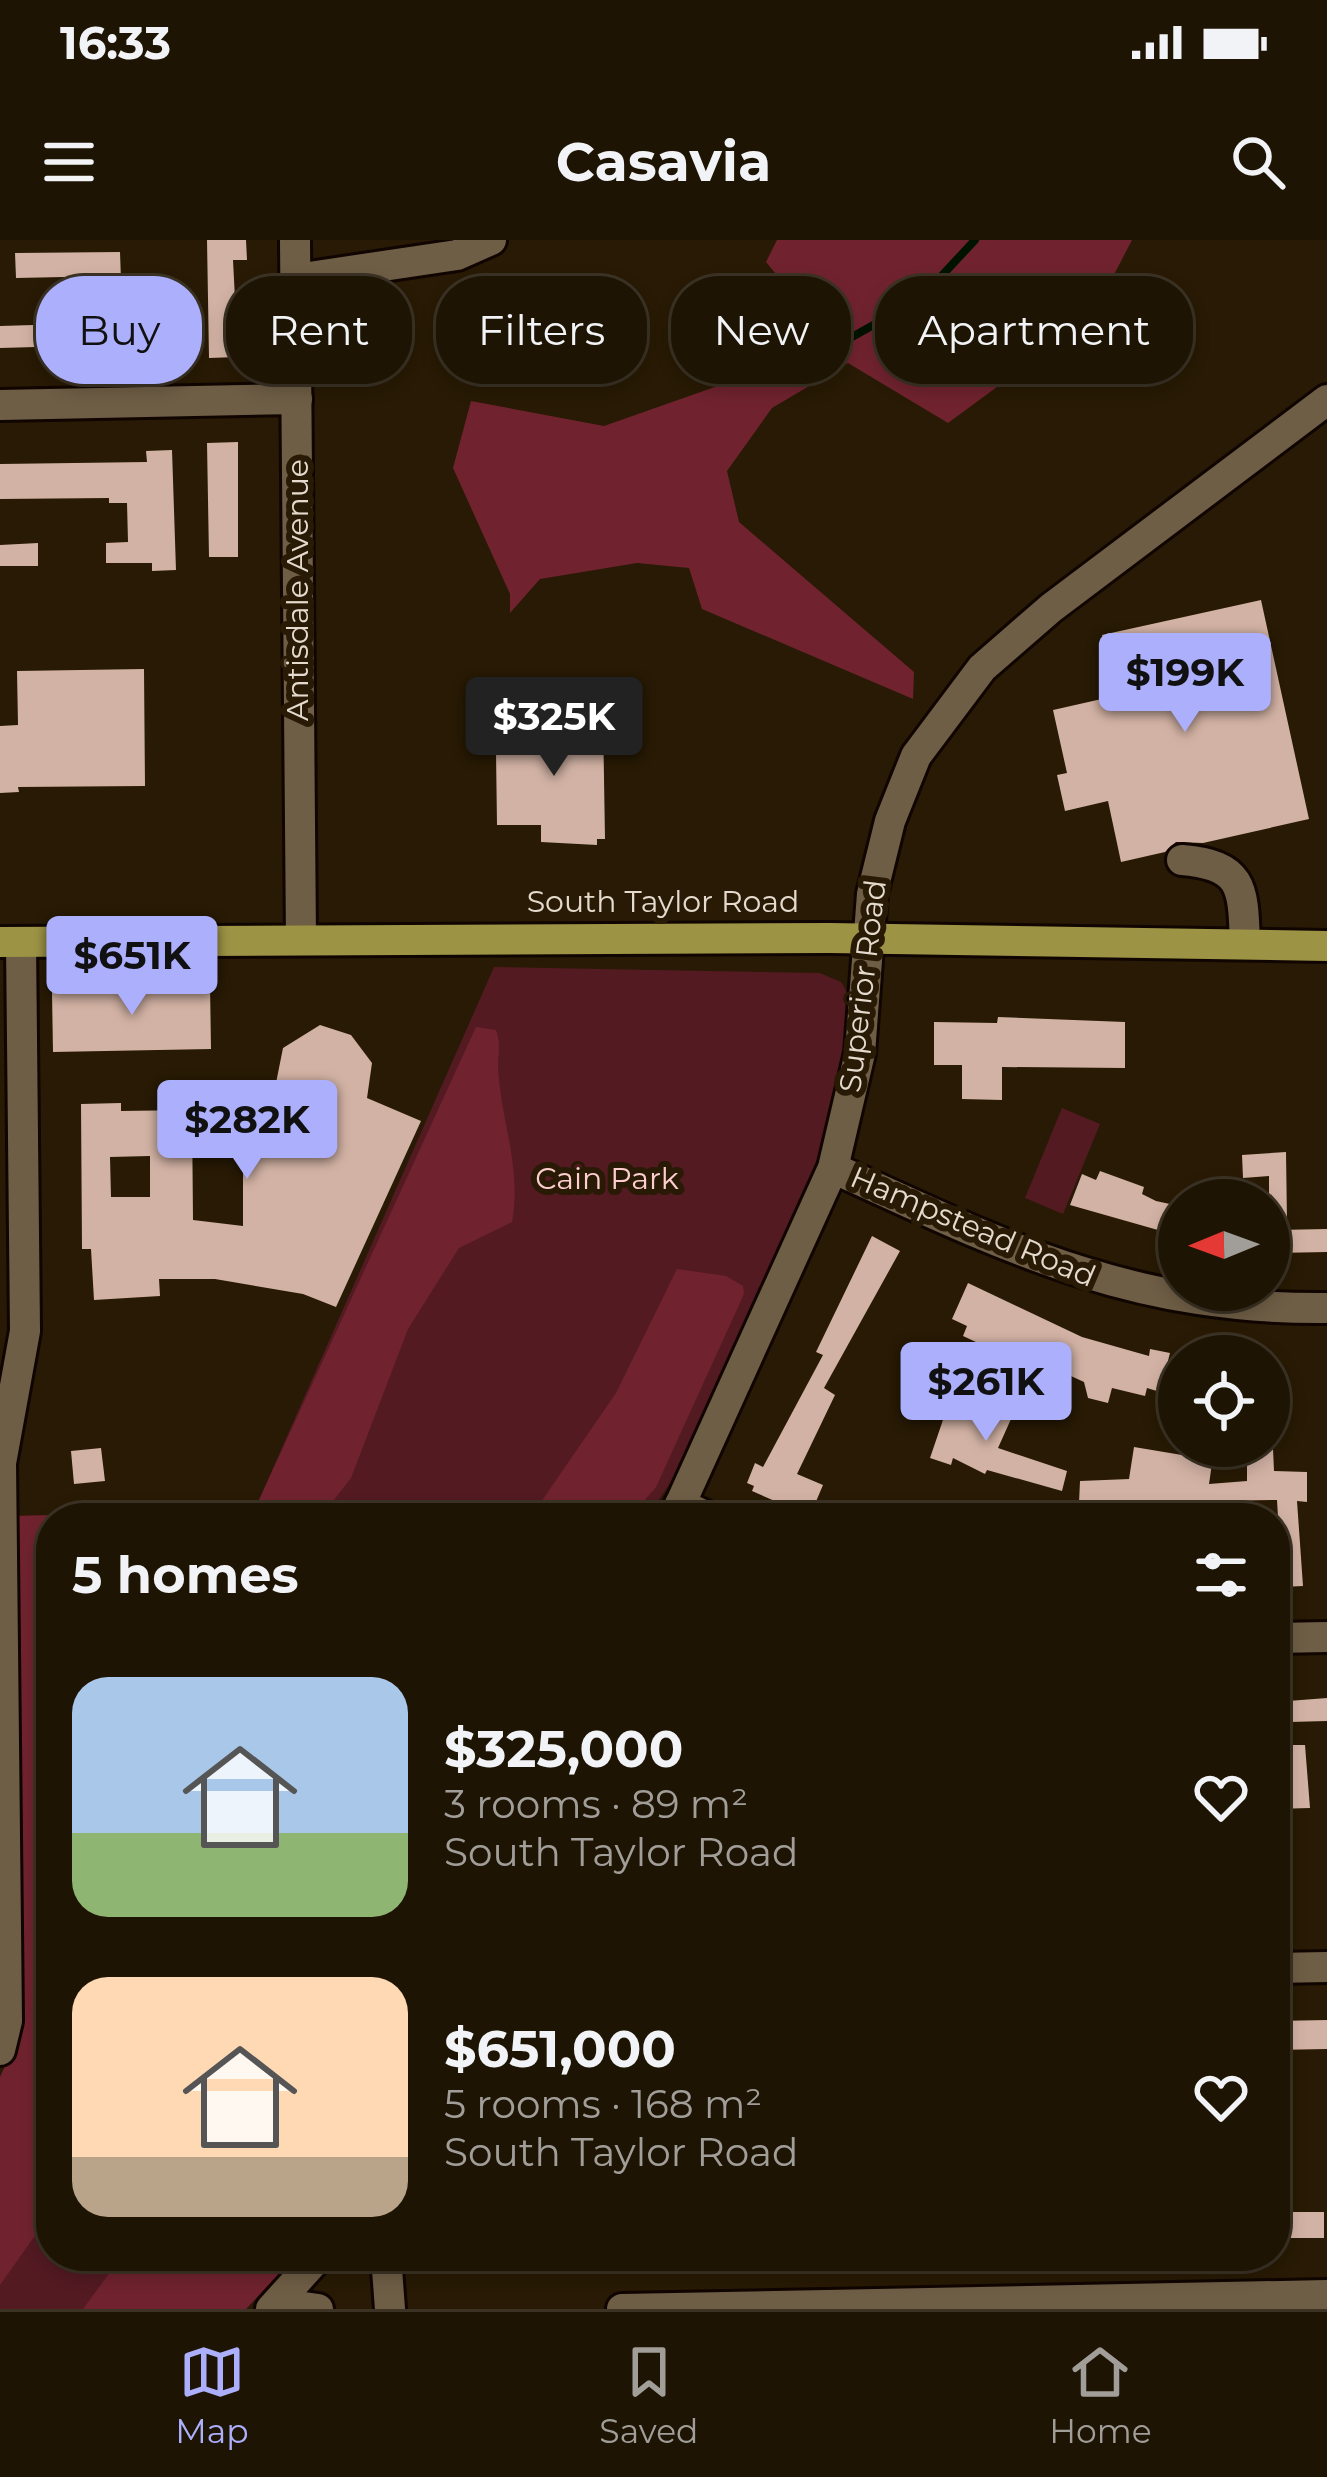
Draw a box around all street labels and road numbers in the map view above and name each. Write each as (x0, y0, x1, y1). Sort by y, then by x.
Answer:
street label: Antisdale Avenue (279, 459, 316, 721)
street label: Superior Road (831, 877, 894, 1094)
street label: South Taylor Road (527, 883, 799, 920)
street label: Hampstead Road (845, 1158, 1101, 1295)

